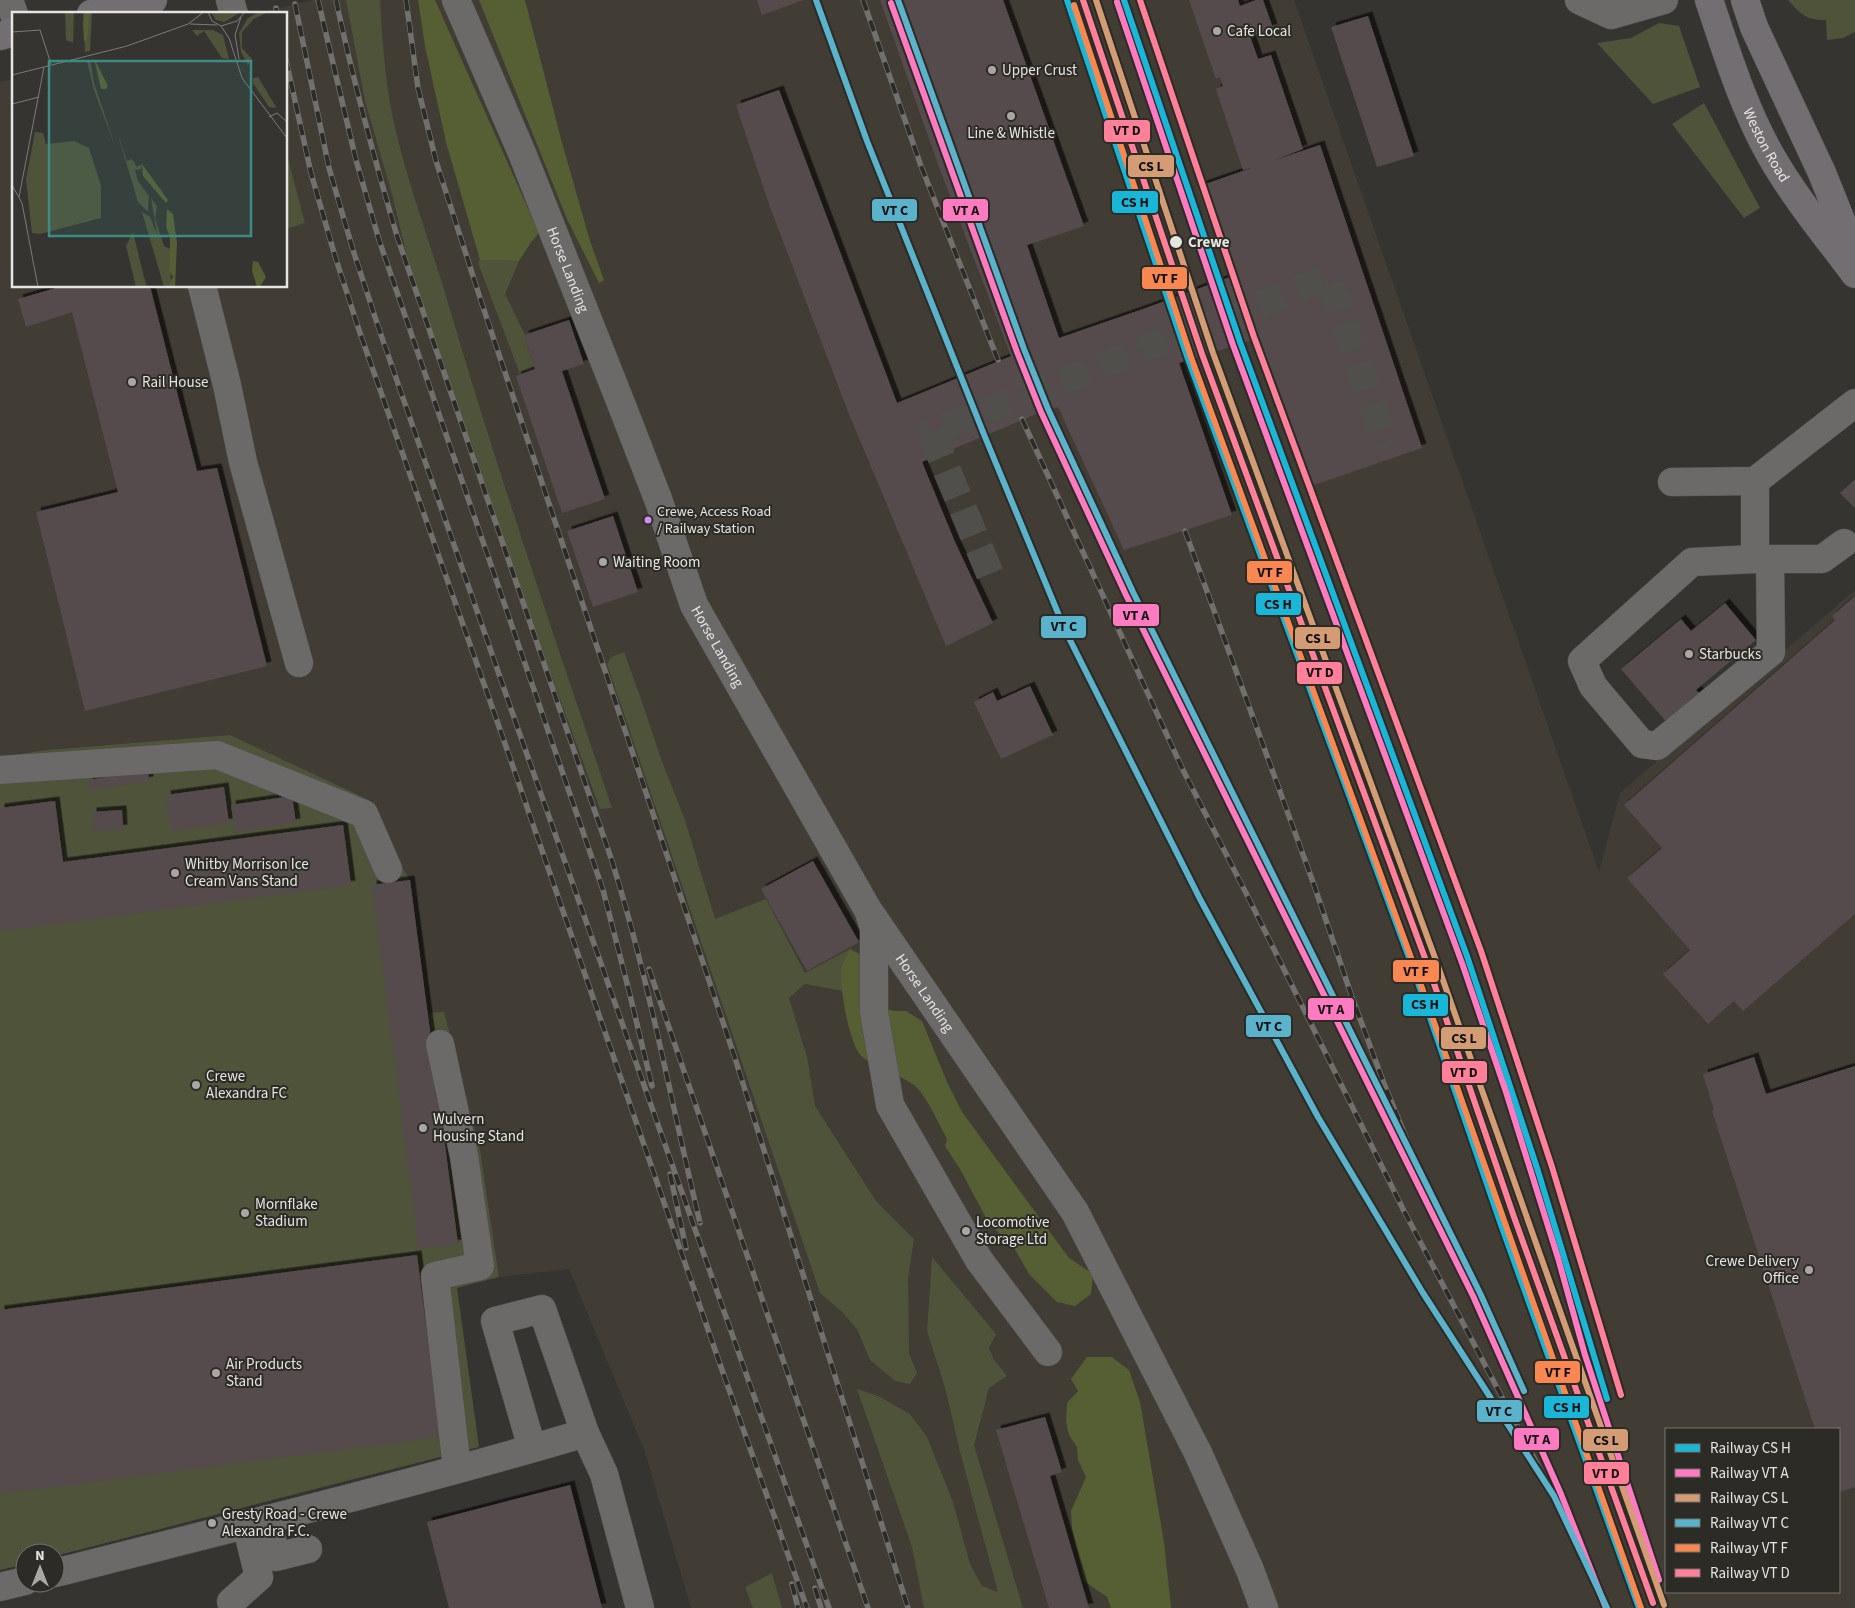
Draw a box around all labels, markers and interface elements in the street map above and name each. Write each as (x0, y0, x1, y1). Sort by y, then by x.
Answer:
inset map (12, 12, 288, 288)
place label: Cafe Local (1227, 21, 1291, 42)
marker: Cafe Local (1211, 25, 1223, 37)
place label: Upper Crust (1002, 60, 1077, 81)
marker: Upper Crust (986, 64, 998, 76)
street label: Weston Road (1738, 104, 1795, 186)
marker: Line & Whistle (1005, 110, 1017, 122)
line badge: VT D (1103, 119, 1151, 143)
text: VT D (1112, 121, 1141, 141)
place label: Line & Whistle (967, 123, 1055, 144)
line badge: CS L (1127, 154, 1175, 178)
text: CS L (1138, 157, 1164, 177)
line badge: CS H (1111, 190, 1159, 214)
text: CS H (1121, 193, 1149, 213)
line badge: VT C (871, 198, 918, 222)
line badge: VT A (942, 198, 989, 222)
text: VT C (881, 201, 908, 221)
text: VT A (952, 201, 980, 221)
street label: Horse Landing (542, 224, 595, 316)
place label: Crewe (1188, 232, 1230, 253)
marker: Crewe (1168, 234, 1184, 250)
line badge: VT F (1141, 266, 1188, 290)
text: VT F (1151, 269, 1178, 289)
place label: Rail House (142, 372, 208, 393)
marker: Rail House (126, 376, 138, 388)
place label: Crewe, Access Road / Railway Station (657, 502, 771, 539)
marker: Crewe, Access Road / Railway Station (643, 515, 653, 525)
place label: Waiting Room (613, 552, 700, 573)
marker: Waiting Room (597, 556, 609, 568)
line badge: VT F (1246, 560, 1293, 584)
text: VT F (1256, 563, 1283, 583)
line badge: CS H (1255, 592, 1302, 616)
text: CS H (1264, 595, 1292, 615)
street label: Horse Landing (686, 602, 749, 691)
line badge: VT A (1112, 603, 1160, 627)
text: VT A (1122, 606, 1150, 626)
line badge: VT C (1040, 615, 1087, 639)
text: VT C (1050, 617, 1077, 637)
line badge: CS L (1294, 626, 1341, 650)
text: CS L (1305, 629, 1331, 649)
place label: Starbucks (1699, 644, 1761, 665)
marker: Starbucks (1683, 648, 1695, 660)
line badge: VT D (1296, 661, 1343, 685)
text: VT D (1305, 663, 1334, 683)
place label: Whitby Morrison Ice Cream Vans Stand (185, 854, 309, 892)
marker: Whitby Morrison Ice Cream Vans Stand (169, 867, 181, 879)
street label: Horse Landing (891, 950, 959, 1037)
line badge: VT F (1392, 959, 1440, 983)
text: VT F (1402, 962, 1429, 982)
line badge: CS H (1402, 993, 1449, 1017)
text: CS H (1411, 995, 1439, 1015)
line badge: VT A (1307, 997, 1355, 1021)
text: VT A (1317, 1000, 1345, 1020)
line badge: VT C (1245, 1014, 1292, 1038)
text: VT C (1255, 1017, 1282, 1037)
line badge: CS L (1440, 1026, 1487, 1050)
text: CS L (1451, 1029, 1477, 1049)
line badge: VT D (1441, 1060, 1488, 1084)
text: VT D (1449, 1063, 1478, 1083)
place label: Crewe Alexandra FC (206, 1066, 288, 1104)
marker: Crewe Alexandra FC (190, 1079, 202, 1091)
place label: Wulvern Housing Stand (433, 1109, 524, 1147)
marker: Wulvern Housing Stand (417, 1122, 429, 1134)
place label: Mornflake Stadium (255, 1194, 318, 1232)
marker: Mornflake Stadium (239, 1207, 251, 1219)
place label: Locomotive Storage Ltd (976, 1212, 1049, 1250)
marker: Locomotive Storage Ltd (960, 1225, 972, 1237)
place label: Crewe Delivery Office (1706, 1251, 1799, 1289)
marker: Crewe Delivery Office (1803, 1264, 1815, 1276)
place label: Air Products Stand (226, 1354, 302, 1392)
line badge: VT F (1534, 1360, 1581, 1384)
text: VT F (1544, 1363, 1571, 1383)
marker: Air Products Stand (210, 1367, 222, 1379)
line badge: CS H (1543, 1395, 1590, 1419)
text: CS H (1553, 1398, 1581, 1418)
line badge: VT C (1476, 1399, 1523, 1423)
text: VT C (1485, 1402, 1512, 1422)
line badge: VT A (1513, 1427, 1560, 1451)
line badge: CS L (1582, 1428, 1629, 1452)
legend (1665, 1428, 1840, 1593)
text: VT A (1523, 1430, 1551, 1450)
text: CS L (1593, 1431, 1619, 1451)
text: Railway CS H (1710, 1438, 1791, 1459)
line badge: VT D (1583, 1461, 1630, 1485)
text: Railway VT A (1710, 1463, 1790, 1484)
text: VT D (1591, 1464, 1620, 1484)
text: Railway CS L (1710, 1488, 1788, 1509)
place label: Gresty Road - Crewe Alexandra F.C. (222, 1504, 347, 1542)
text: Railway VT C (1710, 1513, 1790, 1534)
marker: Gresty Road - Crewe Alexandra F.C. (206, 1517, 218, 1529)
text: Railway VT F (1710, 1538, 1789, 1559)
north arrow (15, 1543, 65, 1593)
text: N (35, 1546, 45, 1566)
text: Railway VT D (1710, 1563, 1790, 1584)

